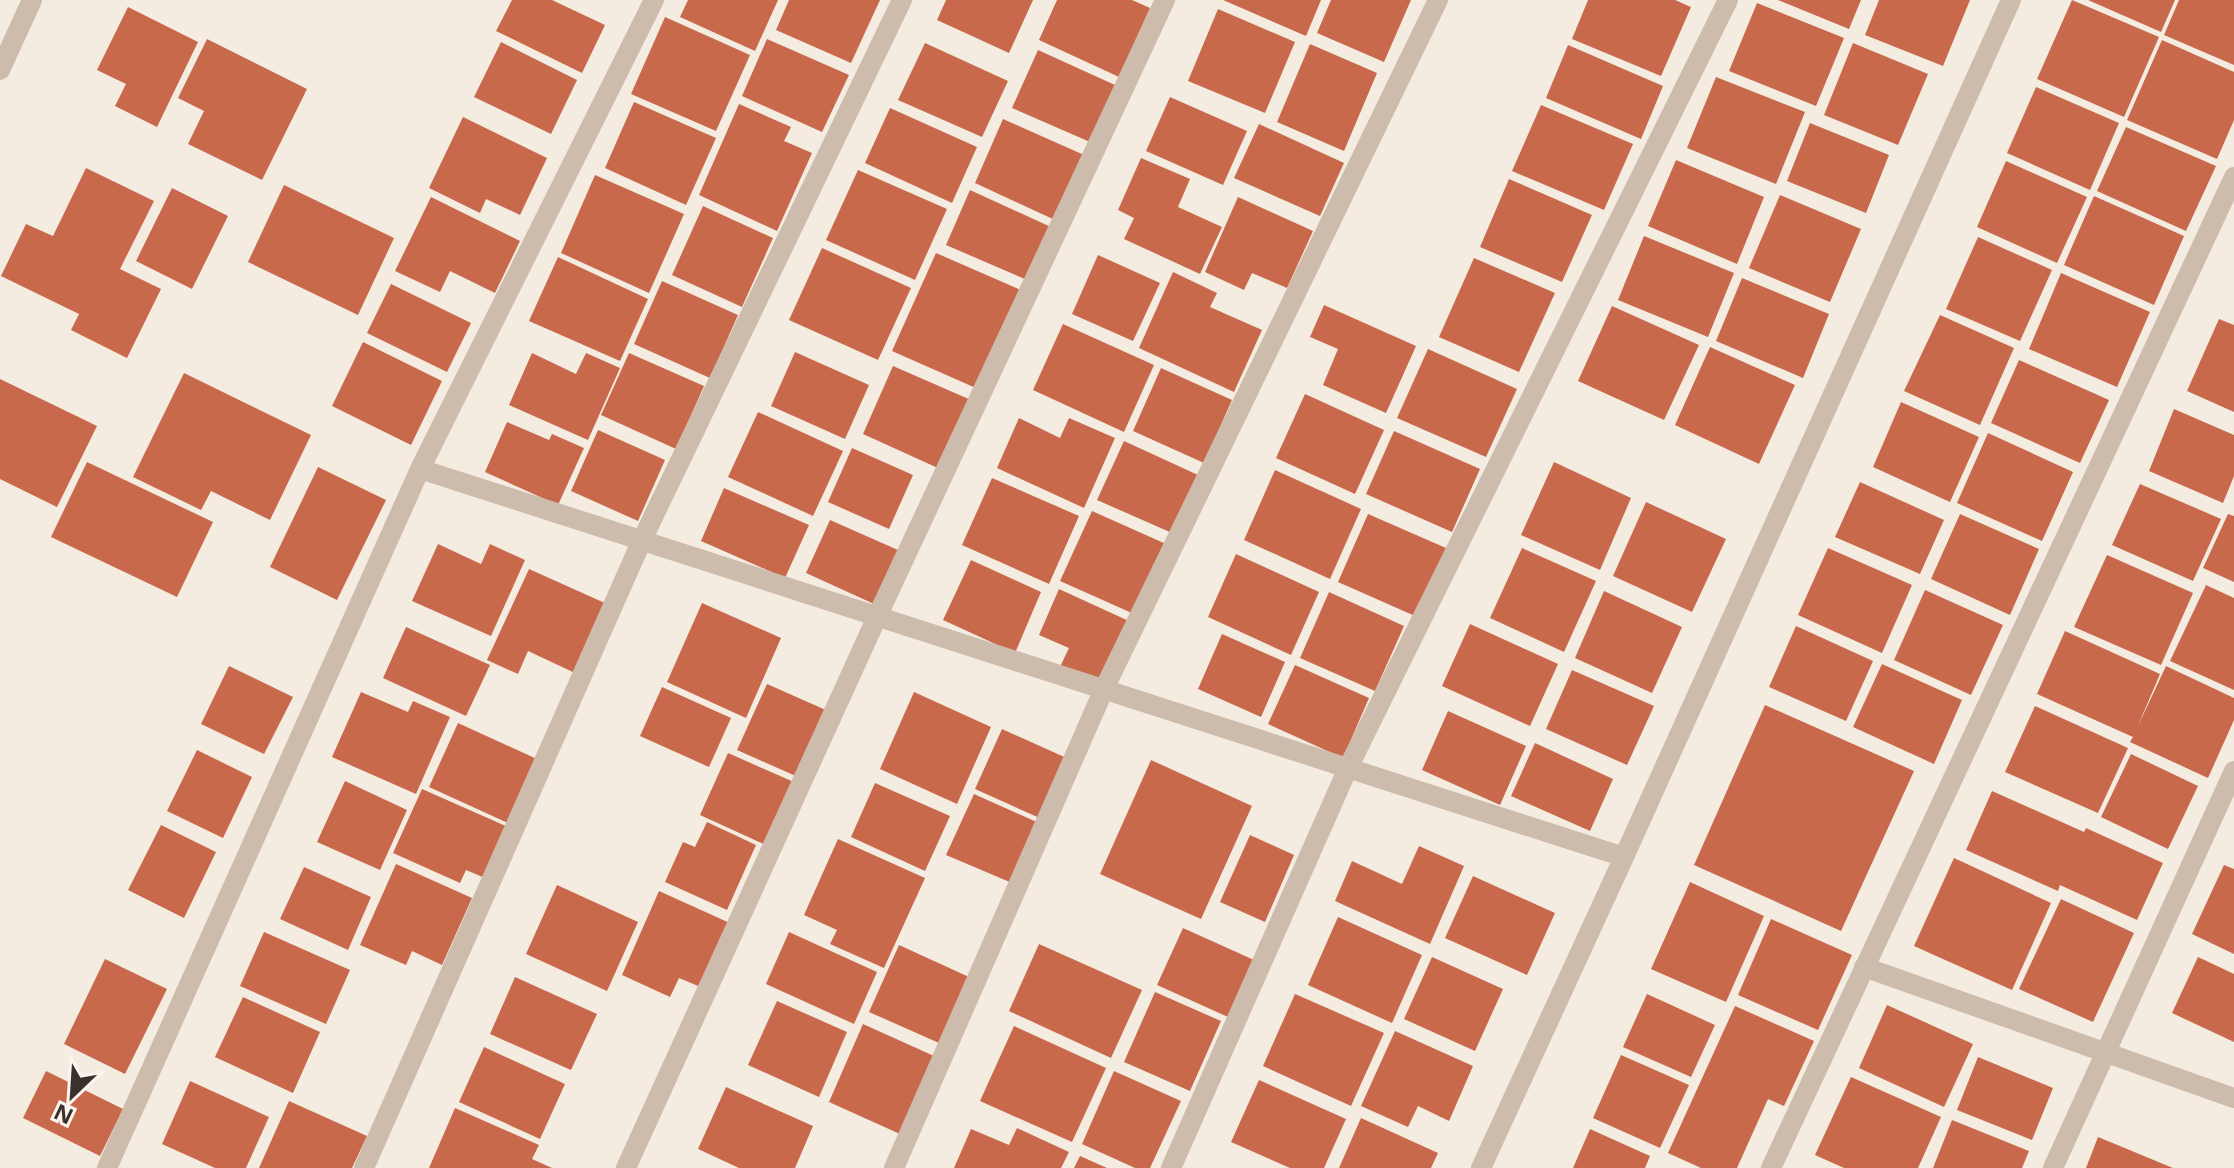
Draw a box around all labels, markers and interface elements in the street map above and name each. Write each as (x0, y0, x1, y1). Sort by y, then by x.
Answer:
north arrow (32, 1056, 112, 1136)
text: N (49, 1098, 78, 1132)

